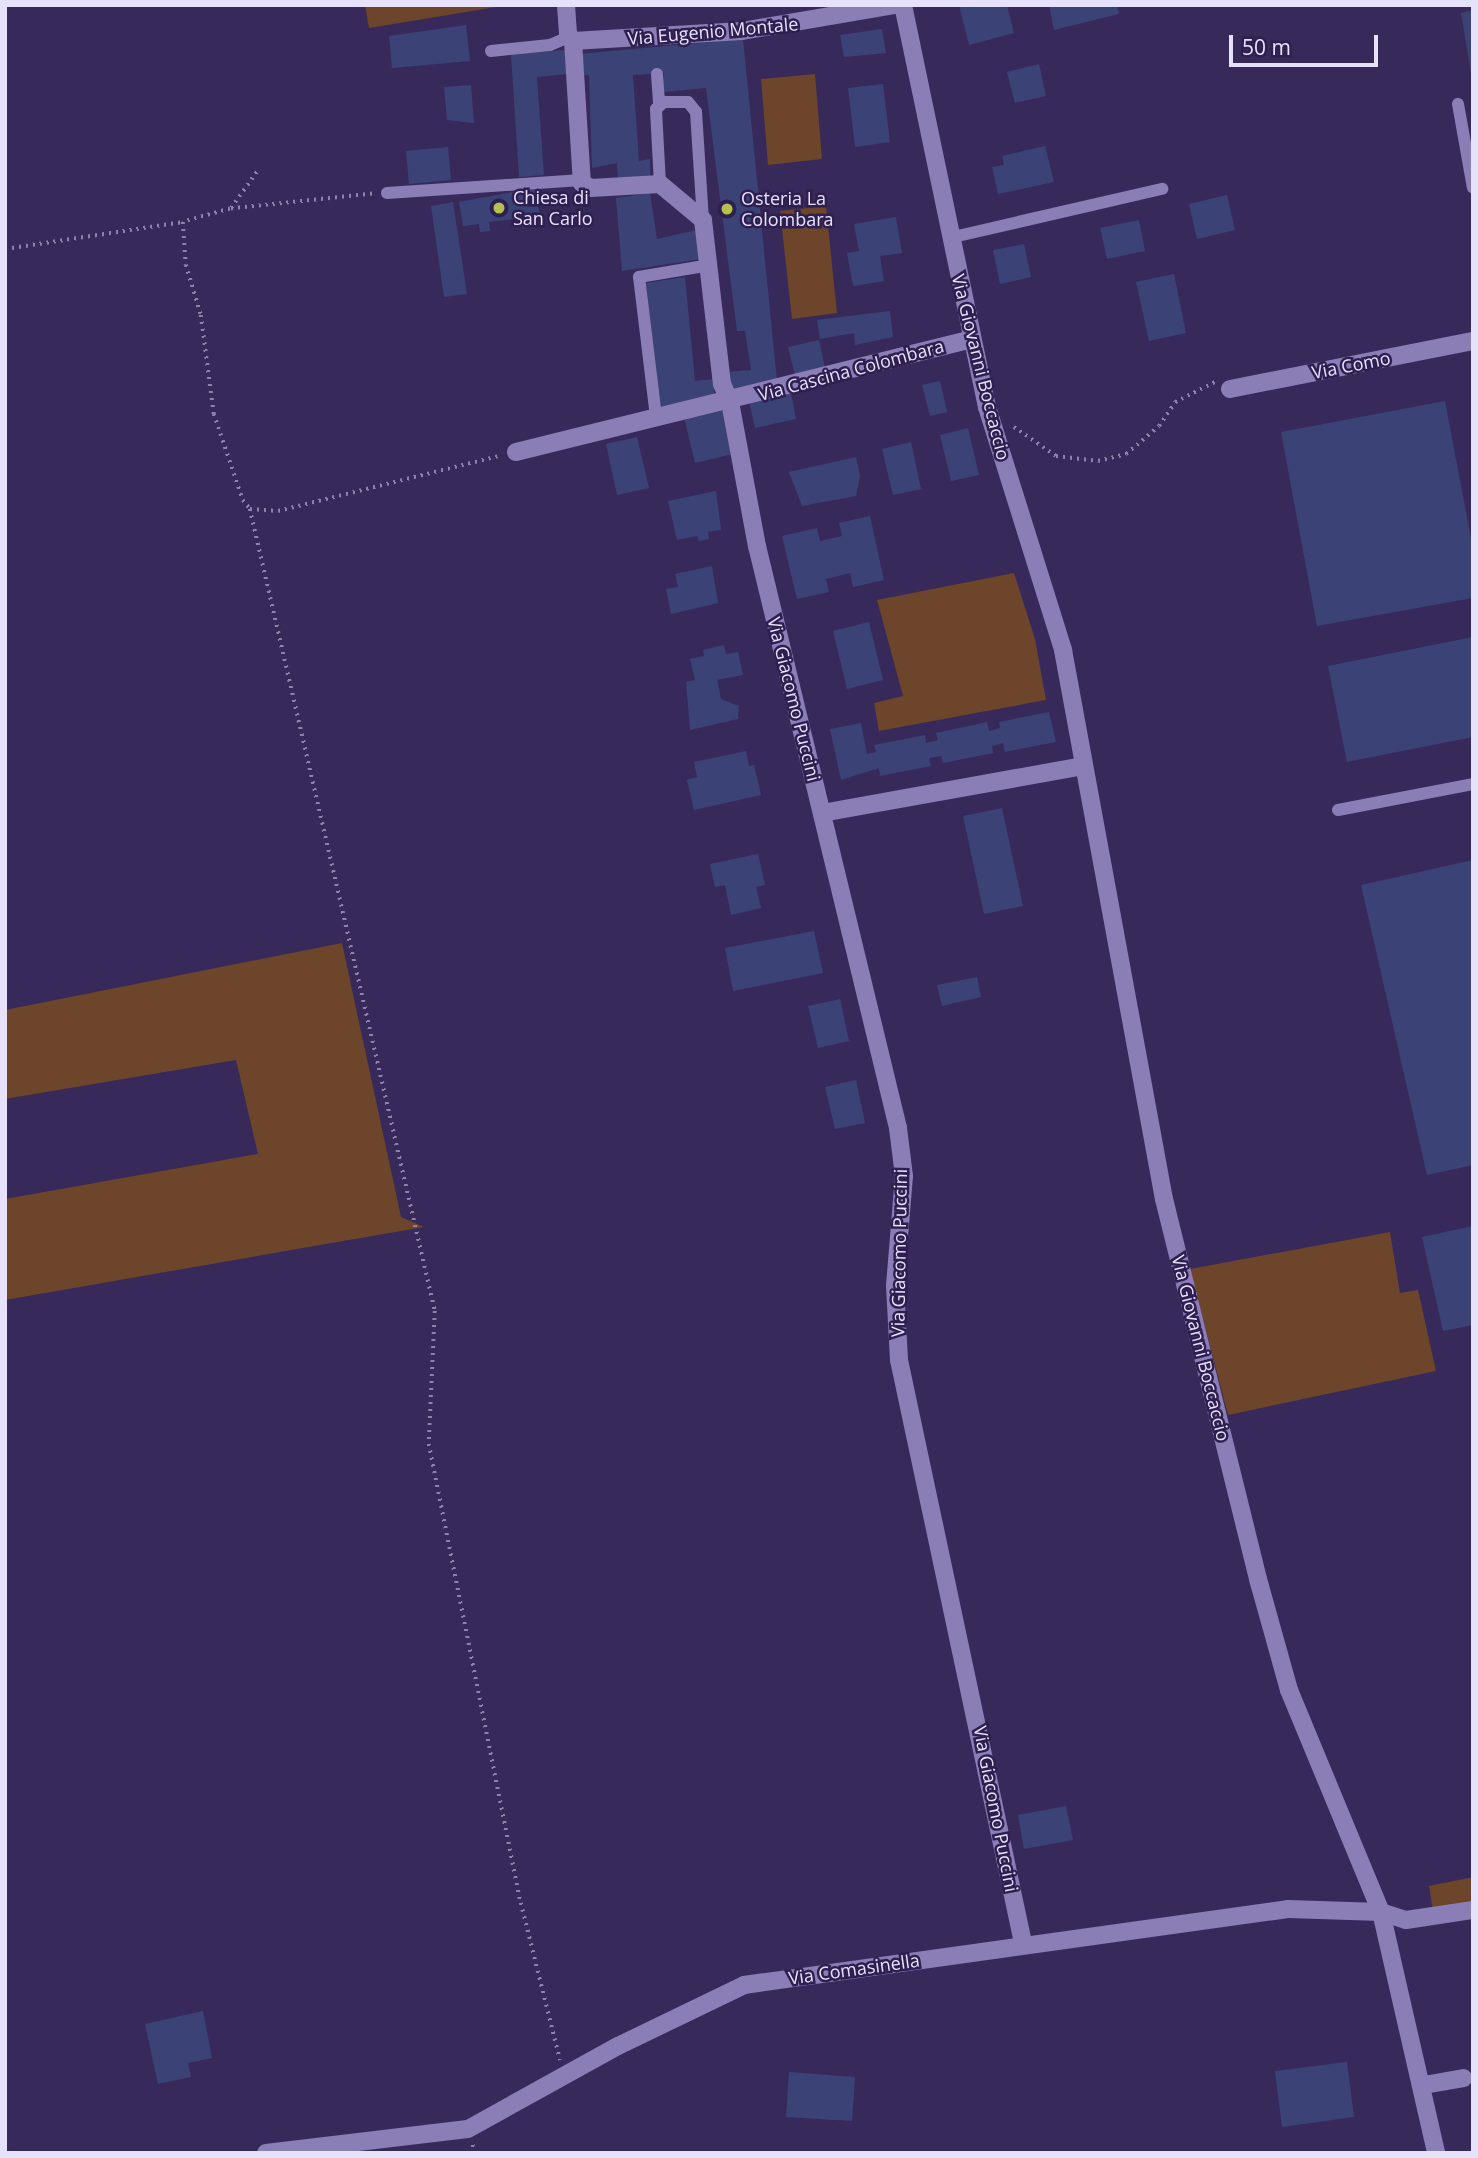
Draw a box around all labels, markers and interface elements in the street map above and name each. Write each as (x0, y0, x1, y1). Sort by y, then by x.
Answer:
street label: Via Eugenio Montale (627, 13, 799, 49)
scale bar (1233, 21, 1382, 65)
text: 50 m (1242, 33, 1291, 61)
place label: Chiesa di San Carlo (513, 187, 593, 230)
place label: Osteria La Colombara (741, 188, 834, 230)
marker: Chiesa di San Carlo (491, 200, 507, 216)
marker: Osteria La Colombara (719, 201, 735, 217)
street label: Via Giovanni Boccaccio (947, 272, 1015, 462)
street label: Via Cascina Colombara (756, 335, 946, 405)
street label: Via Como (1310, 347, 1392, 383)
street label: Via Giacomo Puccini (763, 615, 825, 783)
street label: Via Giacomo Puccini (887, 1169, 911, 1337)
street label: Via Giovanni Boccaccio (1167, 1253, 1235, 1443)
street label: Via Giacomo Puccini (969, 1724, 1023, 1894)
street label: Via Comasinella (787, 1949, 921, 1989)

